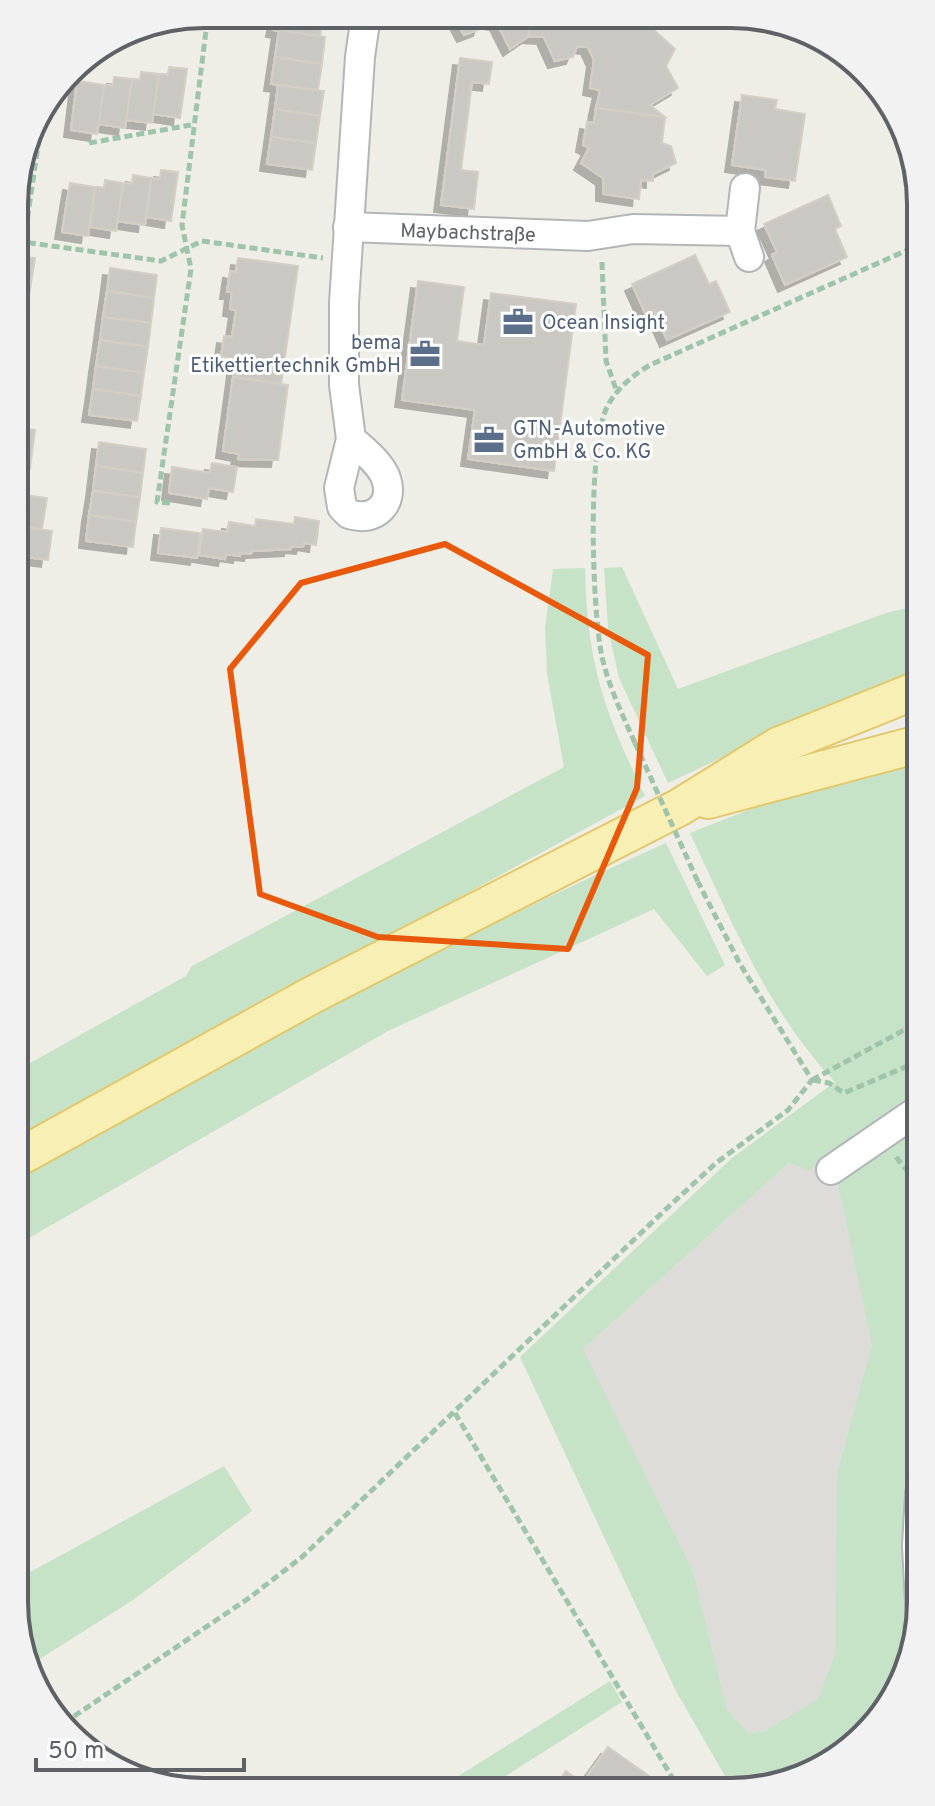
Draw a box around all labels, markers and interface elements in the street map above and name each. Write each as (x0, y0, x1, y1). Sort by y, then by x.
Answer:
street label: Maybachstraße (400, 219, 536, 249)
office icon: Ocean Insight (501, 305, 535, 339)
place label: Ocean Insight (542, 311, 665, 337)
place label: bema Etikettiertechnik GmbH (190, 331, 401, 380)
office icon: bema Etikettiertechnik GmbH (408, 337, 442, 371)
place label: GTN-Automotive GmbH & Co. KG (513, 417, 665, 466)
office icon: GTN-Automotive GmbH & Co. KG (472, 423, 506, 457)
scale bar (36, 1722, 244, 1772)
text: 50 m (48, 1737, 104, 1767)

